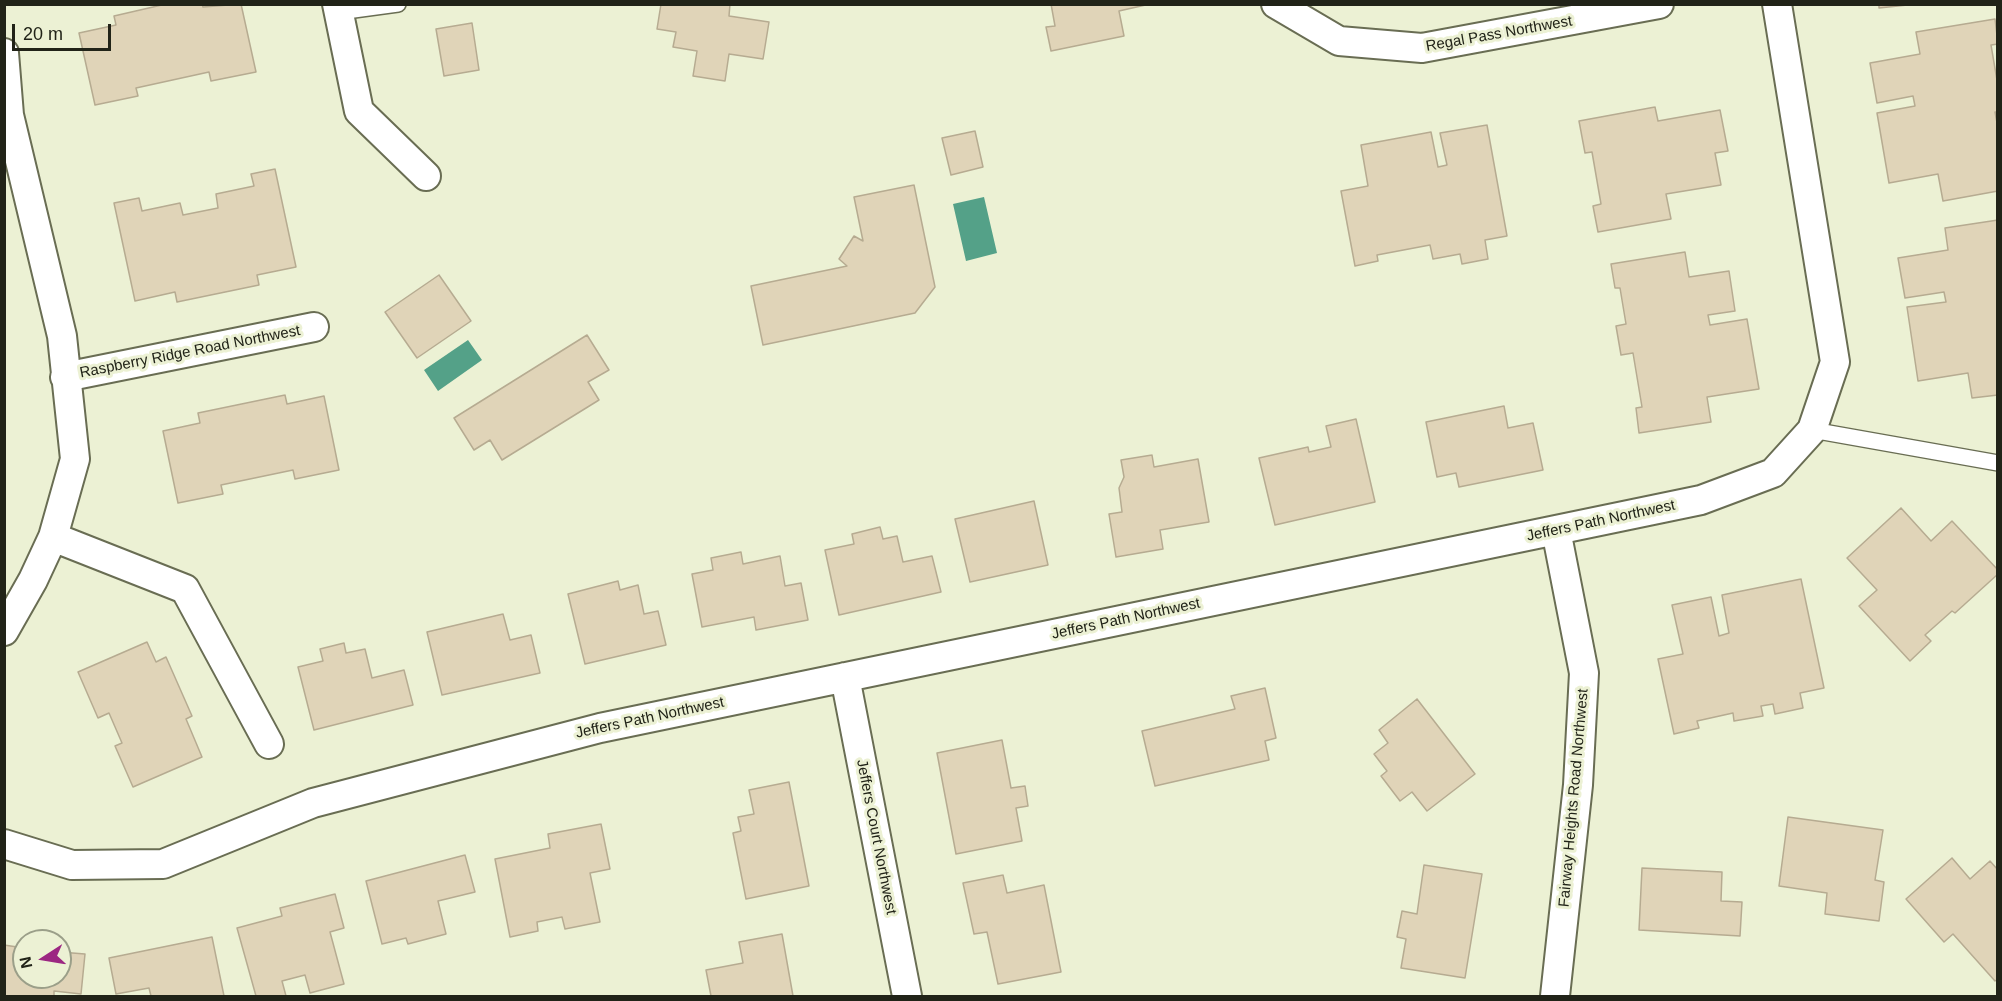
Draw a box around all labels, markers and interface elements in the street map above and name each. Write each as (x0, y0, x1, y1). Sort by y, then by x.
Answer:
scale bar (15, 12, 114, 50)
street label: Regal Pass Northwest (1424, 12, 1574, 56)
text: 20 m (23, 24, 63, 44)
street label: Raspberry Ridge Road Northwest (78, 322, 302, 382)
street label: Jeffers Path Northwest (1525, 496, 1677, 546)
street label: Jeffers Path Northwest (1050, 594, 1202, 644)
street label: Fairway Heights Road Northwest (1555, 688, 1593, 908)
street label: Jeffers Path Northwest (574, 693, 726, 743)
street label: Jeffers Court Northwest (852, 758, 900, 916)
north arrow (12, 929, 72, 989)
text: N (16, 955, 35, 970)

